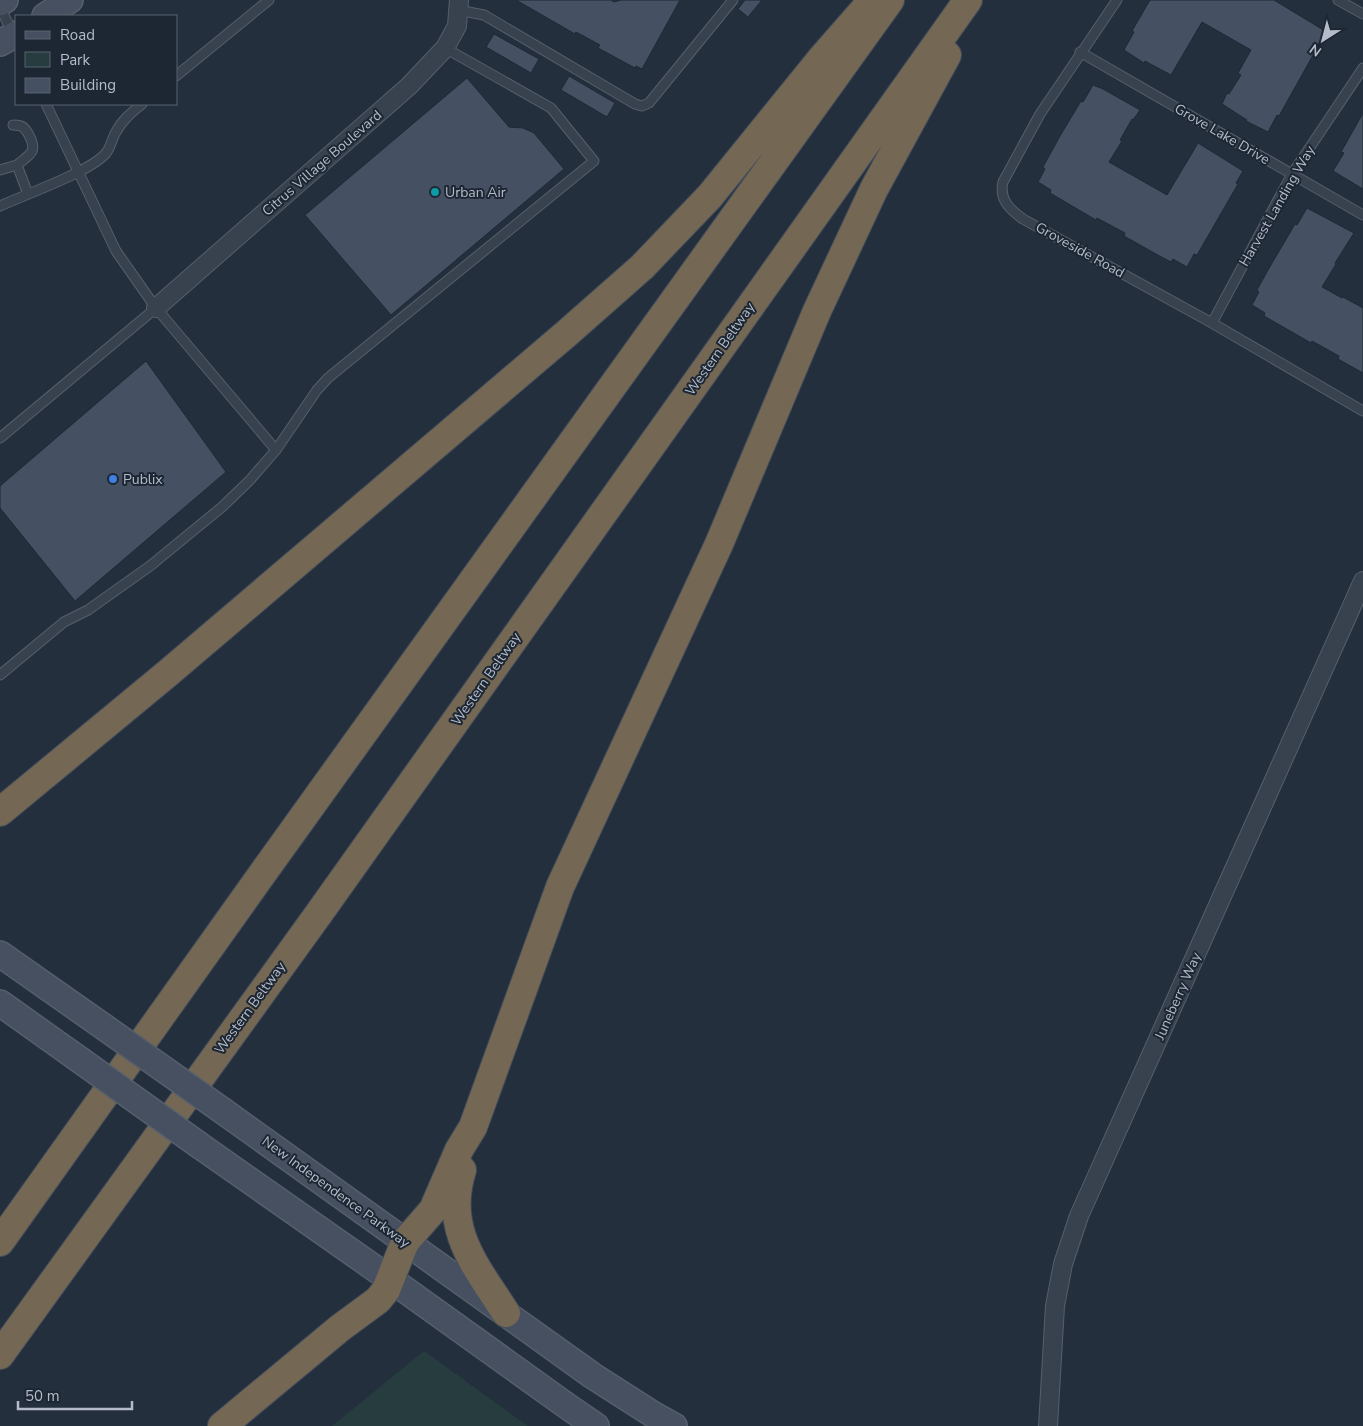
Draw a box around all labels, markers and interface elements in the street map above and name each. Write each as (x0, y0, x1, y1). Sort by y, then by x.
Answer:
legend (15, 15, 178, 105)
north arrow (1298, 15, 1348, 65)
text: Road (60, 25, 95, 45)
text: N (1306, 39, 1325, 61)
text: Park (60, 50, 90, 70)
text: Building (60, 75, 116, 95)
street label: Grove Lake Drive (1171, 99, 1273, 169)
street label: Citrus Village Boulevard (258, 106, 386, 220)
street label: Harvest Landing Way (1235, 141, 1320, 270)
place label: Urban Air (445, 183, 506, 202)
marker: Urban Air (429, 186, 441, 198)
street label: Groveside Road (1032, 218, 1128, 282)
street label: Western Beltway (681, 298, 760, 399)
place label: Publix (123, 470, 163, 489)
marker: Publix (107, 473, 119, 485)
street label: Western Beltway (447, 628, 526, 729)
street label: Juneberry Way (1150, 949, 1206, 1044)
street label: Western Beltway (210, 957, 290, 1058)
street label: New Independence Parkway (258, 1132, 415, 1253)
scale bar (18, 1378, 131, 1410)
text: 50 m (25, 1386, 60, 1406)

